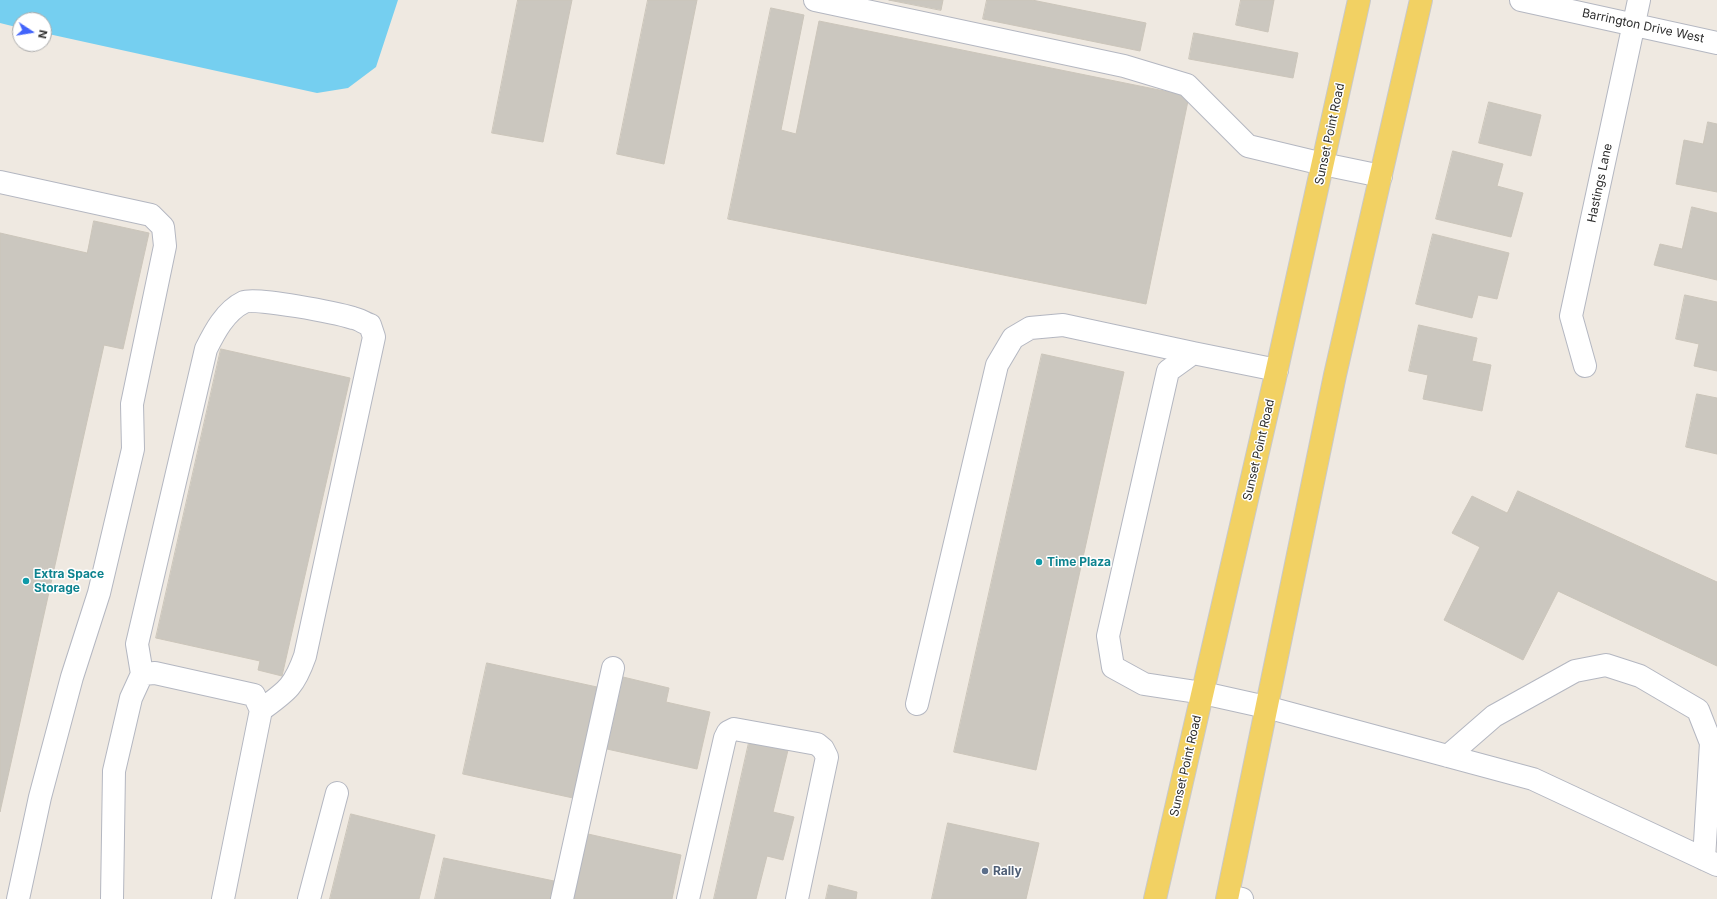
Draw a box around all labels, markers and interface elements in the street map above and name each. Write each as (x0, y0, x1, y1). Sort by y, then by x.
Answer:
street label: Barrington Drive West (1581, 6, 1705, 46)
north arrow (12, 12, 52, 52)
text: N (35, 29, 50, 40)
street label: Sunset Point Road (1312, 82, 1348, 186)
street label: Hastings Lane (1585, 142, 1615, 224)
street label: Sunset Point Road (1240, 398, 1278, 502)
place label: Time Plaza (1047, 555, 1111, 569)
marker: Time Plaza (1034, 557, 1044, 567)
place label: Extra Space Storage (34, 567, 104, 595)
marker: Extra Space Storage (21, 576, 31, 586)
street label: Sunset Point Road (1167, 714, 1205, 818)
place label: Rally (993, 864, 1022, 878)
marker: Rally (980, 866, 990, 876)

